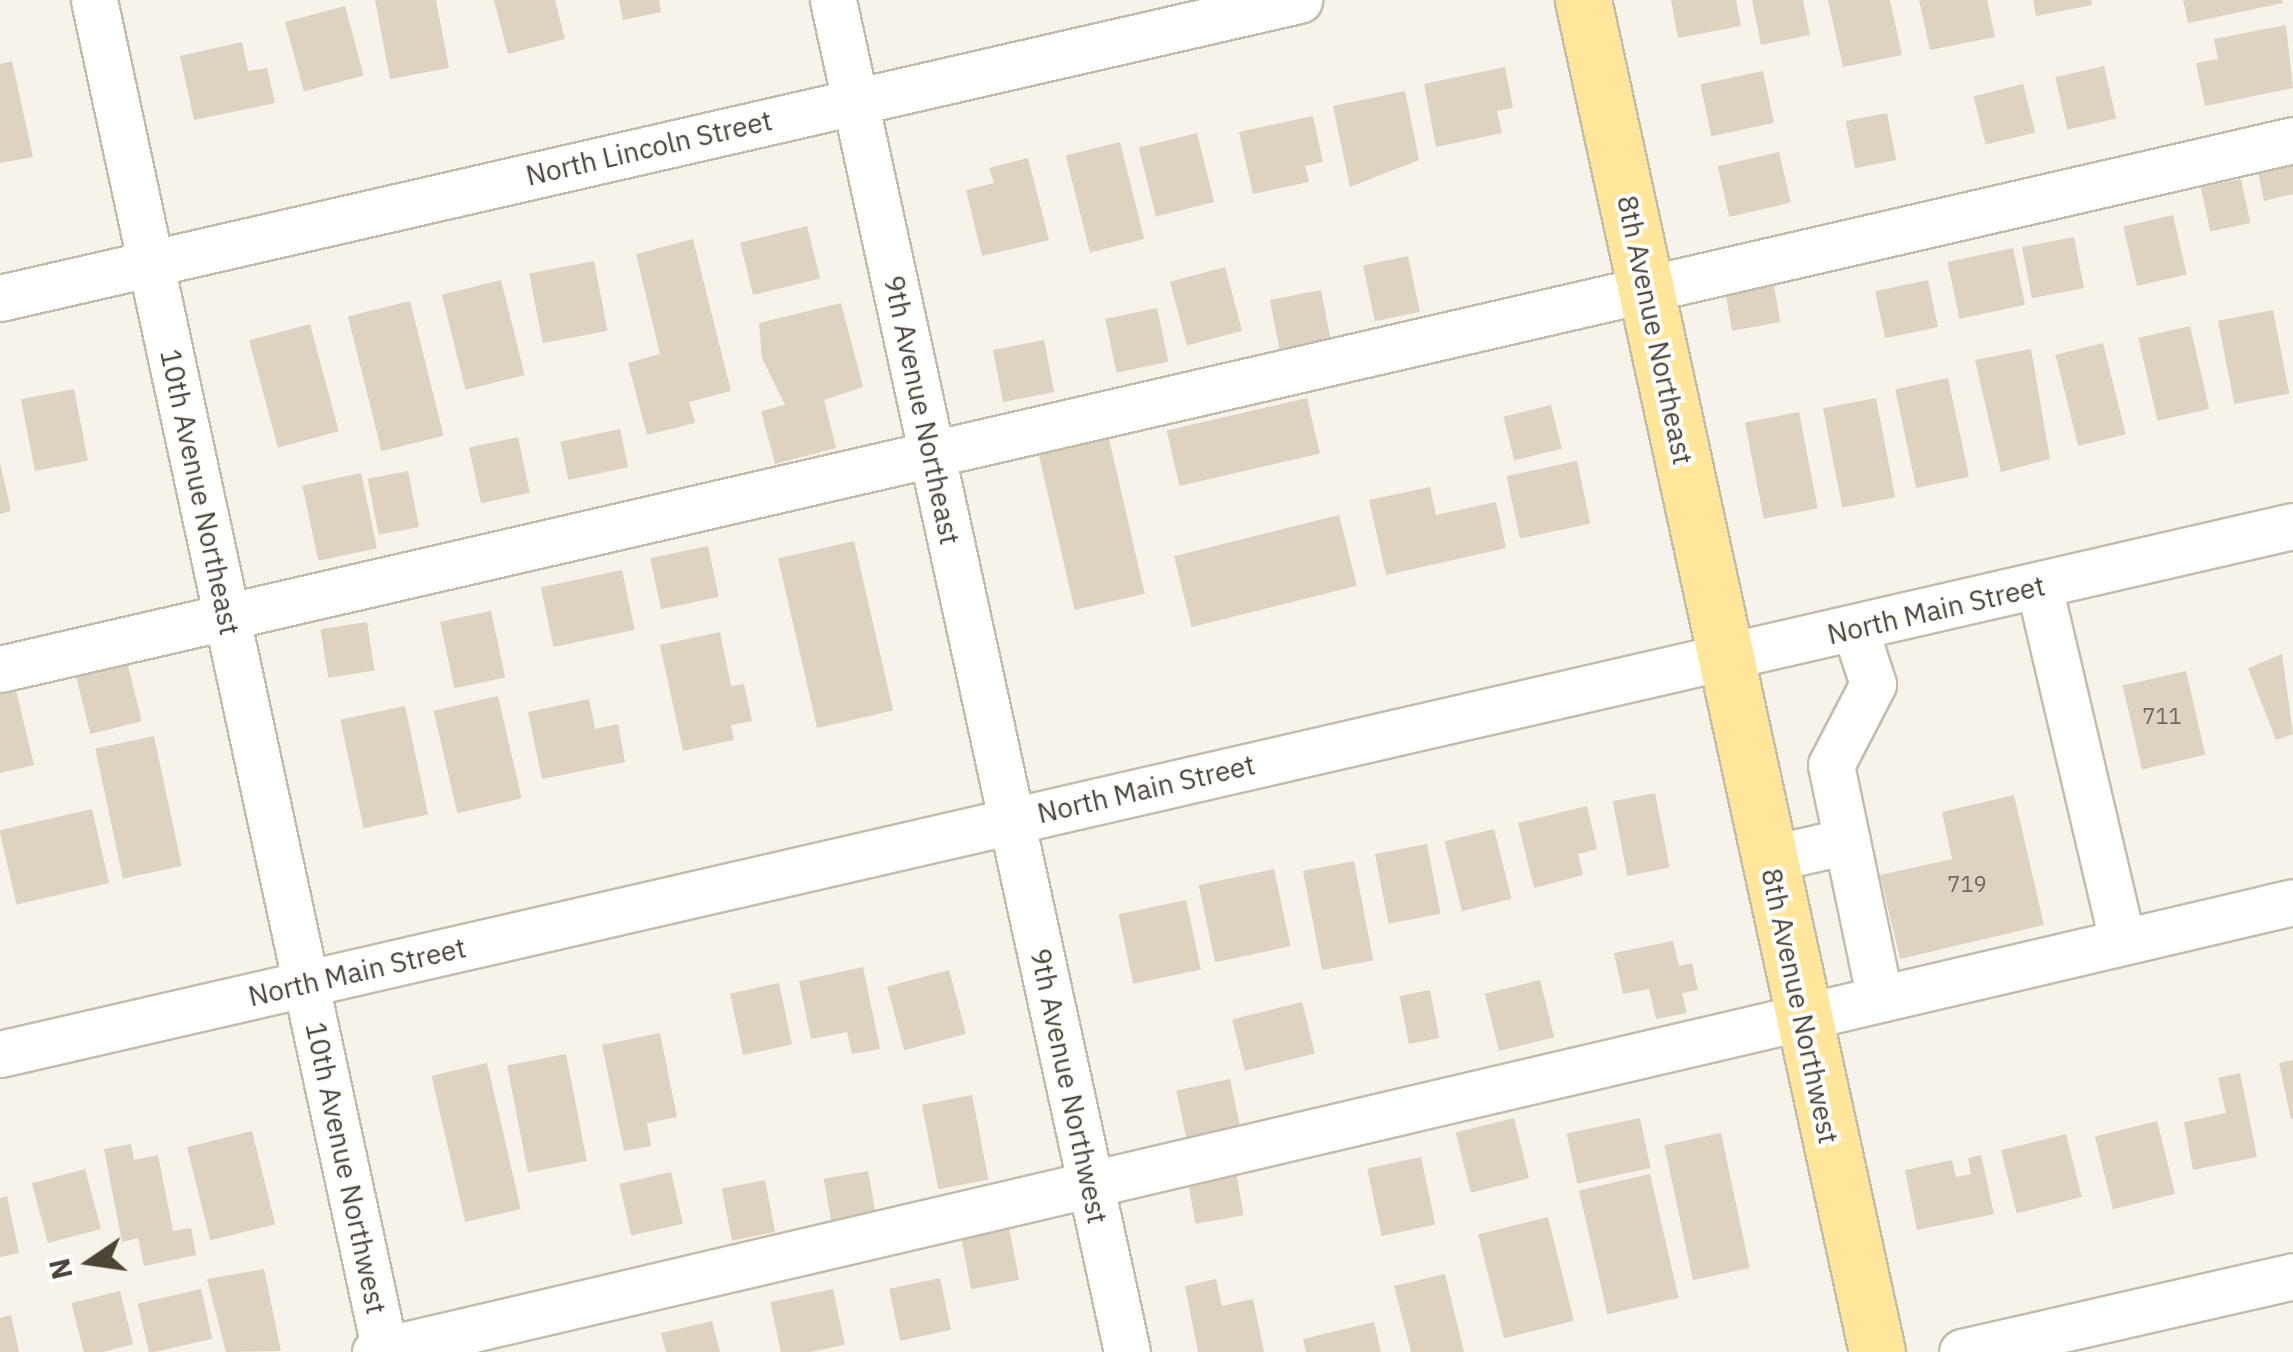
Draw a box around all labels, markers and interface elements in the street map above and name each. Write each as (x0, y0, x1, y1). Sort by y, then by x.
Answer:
street label: North Lincoln Street (523, 103, 775, 193)
street label: 8th Avenue Northeast (1610, 192, 1700, 468)
street label: 9th Avenue Northeast (877, 272, 967, 548)
street label: 10th Avenue Northeast (153, 346, 247, 638)
street label: North Main Street (1824, 569, 2048, 651)
house number: 711 (2142, 703, 2182, 729)
street label: North Main Street (1034, 748, 1258, 830)
street label: 8th Avenue Northwest (1754, 865, 1846, 1147)
house number: 719 (1947, 871, 1987, 897)
street label: North Main Street (245, 931, 469, 1013)
street label: 9th Avenue Northwest (1023, 945, 1115, 1227)
street label: 10th Avenue Northwest (299, 1019, 393, 1317)
north arrow (40, 1212, 140, 1312)
text: N (40, 1255, 81, 1283)

